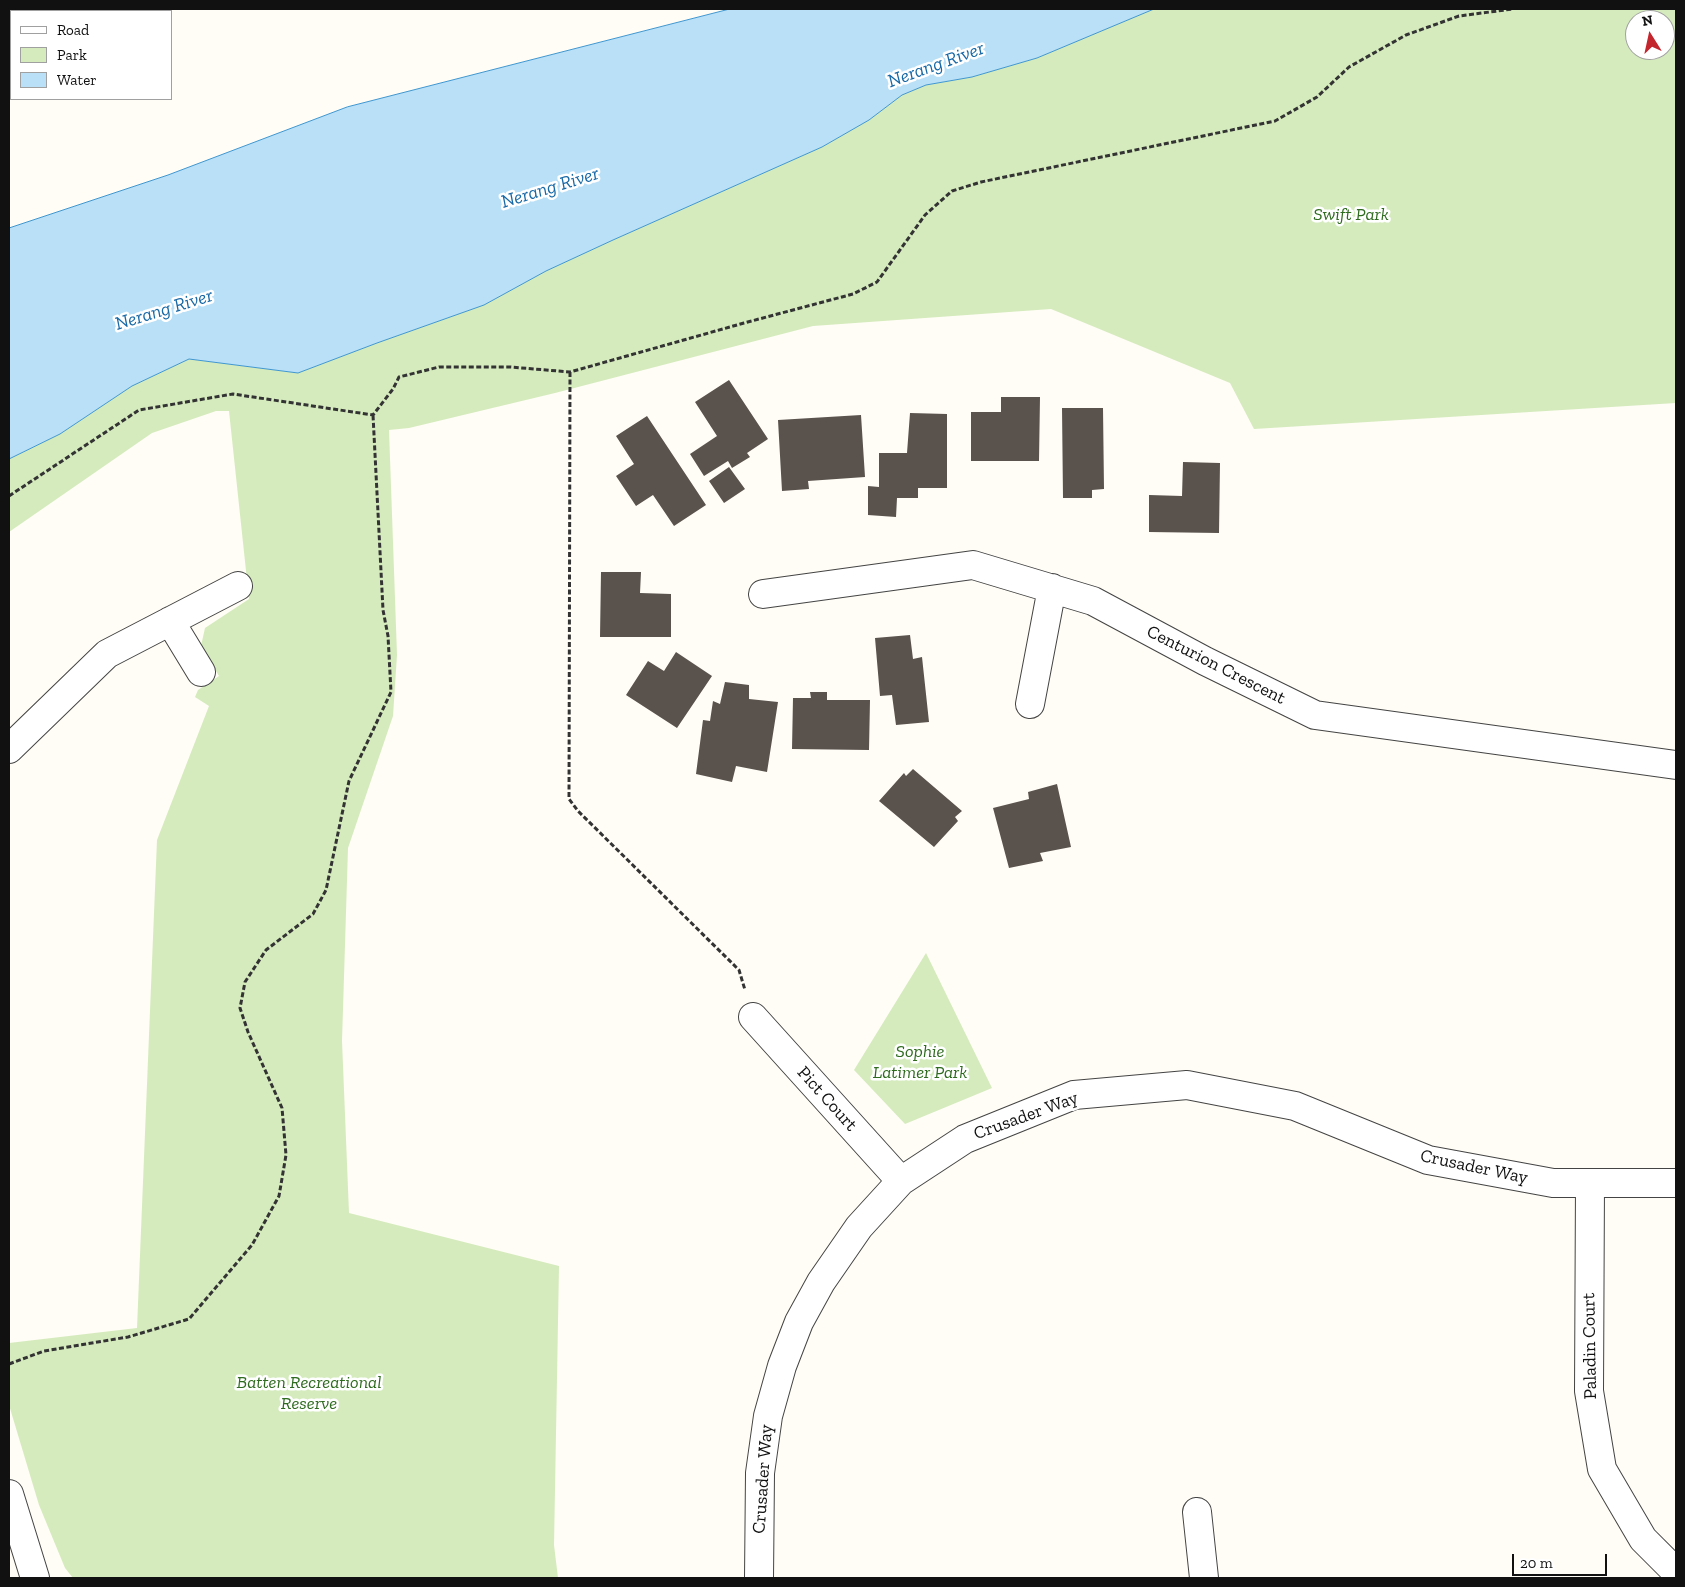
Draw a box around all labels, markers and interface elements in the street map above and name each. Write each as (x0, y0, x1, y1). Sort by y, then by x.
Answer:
legend (10, 10, 172, 100)
north arrow (1625, 10, 1675, 60)
text: N (1641, 11, 1654, 30)
text: Road (57, 21, 89, 39)
water label: Nerang River (885, 37, 987, 93)
text: Park (57, 46, 87, 64)
text: Water (57, 71, 97, 89)
water label: Nerang River (498, 162, 602, 214)
park label: Swift Park (1313, 204, 1389, 226)
water label: Nerang River (112, 284, 216, 336)
street label: Centurion Crescent (1143, 621, 1289, 709)
park label: Sophie Latimer Park (873, 1041, 967, 1084)
street label: Pict Court (792, 1062, 862, 1136)
street label: Crusader Way (971, 1087, 1081, 1145)
street label: Crusader Way (1418, 1145, 1530, 1189)
street label: Paladin Court (1578, 1292, 1602, 1400)
park label: Batten Recreational Reserve (237, 1372, 381, 1415)
street label: Crusader Way (748, 1424, 778, 1534)
scale bar (1515, 1544, 1610, 1576)
text: 20 m (1520, 1554, 1553, 1572)

